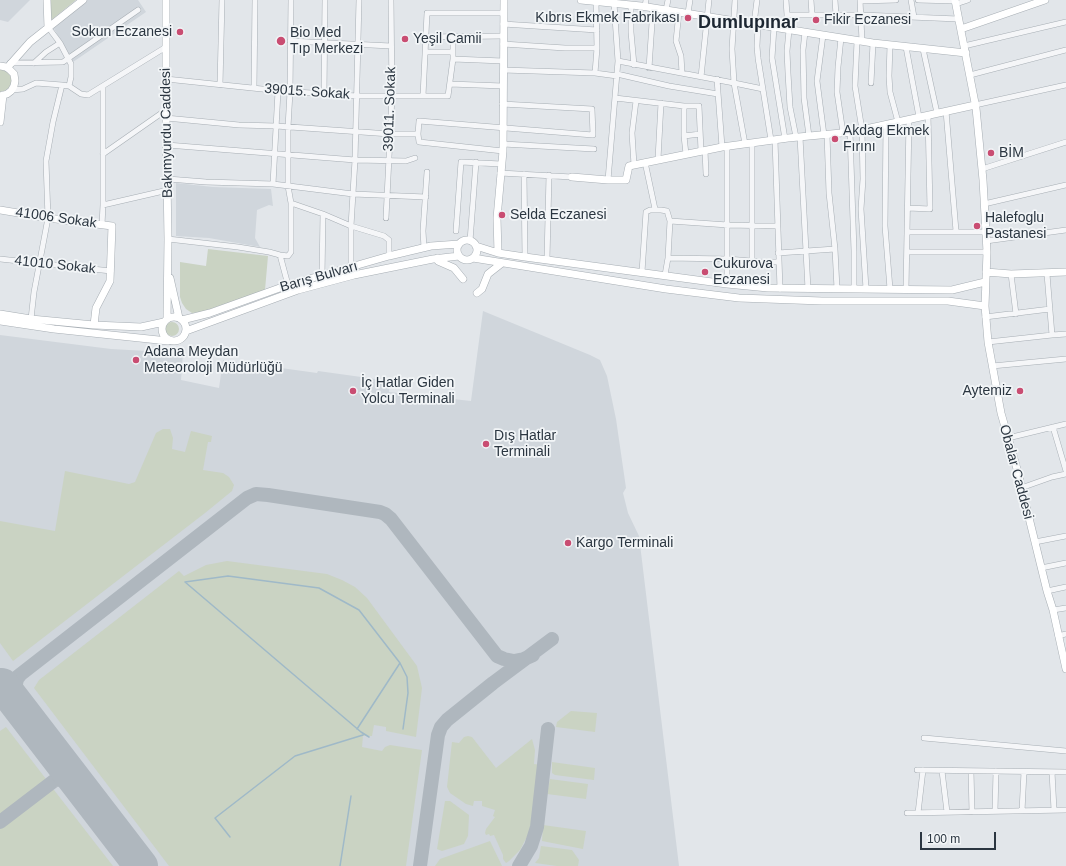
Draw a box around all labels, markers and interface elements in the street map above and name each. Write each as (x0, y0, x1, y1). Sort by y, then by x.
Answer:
place label: Kıbrıs Ekmek Fabrikası (535, 10, 680, 26)
district label: Dumlupınar (698, 12, 798, 34)
place label: Fikir Eczanesi (824, 12, 911, 28)
marker: Kıbrıs Ekmek Fabrikası (683, 13, 693, 23)
marker: Fikir Eczanesi (811, 15, 821, 25)
place label: Sokun Eczanesi (72, 24, 172, 40)
place label: Bio Med Tıp Merkezi (290, 25, 363, 58)
marker: Sokun Eczanesi (175, 27, 185, 37)
place label: Yeşil Camii (413, 31, 482, 47)
marker: Yeşil Camii (400, 34, 410, 44)
marker: Bio Med Tıp Merkezi (275, 35, 287, 47)
street label: 39011. Sokak (380, 66, 400, 152)
street label: Bakımyurdu Caddesi (157, 68, 177, 198)
street label: 39015. Sokak (264, 81, 350, 103)
place label: Akdag Ekmek Fırını (843, 123, 929, 156)
marker: Akdag Ekmek Fırını (830, 134, 840, 144)
place label: BİM (999, 145, 1024, 161)
marker: BİM (986, 148, 996, 158)
street label: 41006 Sokak (14, 204, 98, 232)
place label: Selda Eczanesi (510, 207, 607, 223)
marker: Selda Eczanesi (497, 210, 507, 220)
place label: Halefoglu Pastanesi (985, 210, 1046, 242)
marker: Halefoglu Pastanesi (972, 221, 982, 231)
street label: 41010 Sokak (13, 252, 97, 278)
place label: Cukurova Eczanesi (713, 256, 773, 288)
street label: Barış Bulvarı (278, 258, 360, 296)
marker: Cukurova Eczanesi (700, 267, 710, 277)
place label: Adana Meydan Meteoroloji Müdürlüğü (144, 344, 283, 376)
marker: Adana Meydan Meteoroloji Müdürlüğü (131, 355, 141, 365)
place label: İç Hatlar Giden Yolcu Terminali (361, 375, 455, 408)
place label: Aytemiz (962, 383, 1012, 399)
marker: İç Hatlar Giden Yolcu Terminali (348, 386, 358, 396)
marker: Aytemiz (1015, 386, 1025, 396)
street label: Obalar Caddesi (995, 423, 1037, 521)
place label: Dış Hatlar Terminali (494, 428, 556, 460)
marker: Dış Hatlar Terminali (481, 439, 491, 449)
place label: Kargo Terminali (576, 535, 673, 551)
marker: Kargo Terminali (563, 538, 573, 548)
scale bar (922, 824, 998, 850)
text: 100 m (927, 832, 960, 846)

